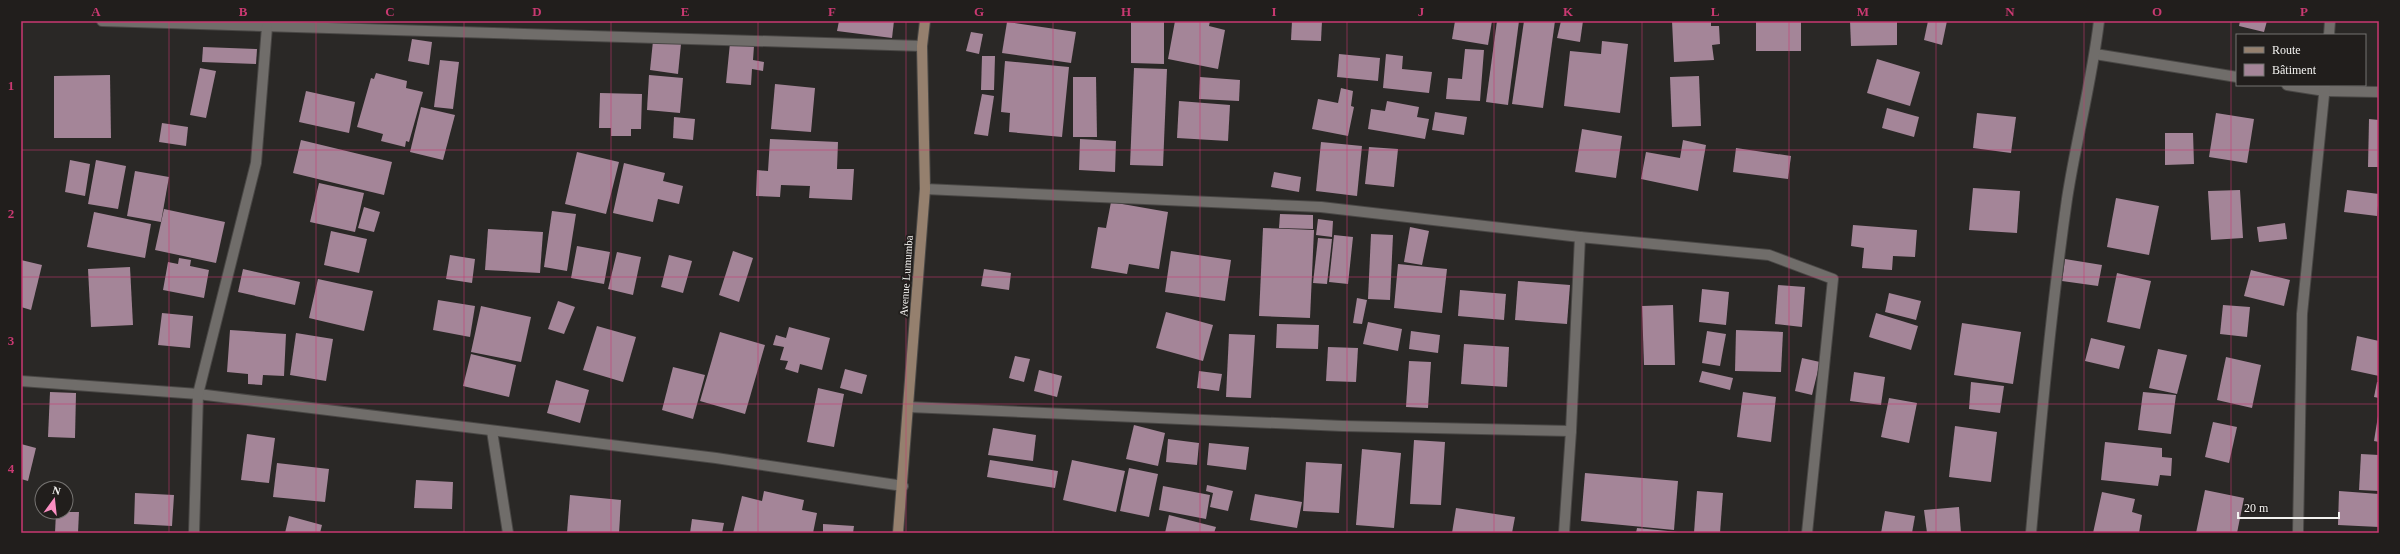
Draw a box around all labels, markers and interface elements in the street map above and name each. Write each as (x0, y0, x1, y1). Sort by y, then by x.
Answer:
text: A (91, 4, 101, 19)
text: B (239, 4, 248, 19)
text: C (385, 4, 395, 19)
text: D (532, 4, 542, 19)
text: E (681, 4, 689, 19)
text: F (828, 4, 836, 19)
text: G (974, 4, 984, 19)
text: H (1121, 4, 1131, 19)
text: I (1271, 4, 1277, 19)
text: J (1418, 4, 1425, 19)
text: K (1563, 4, 1574, 19)
text: L (1711, 4, 1720, 19)
text: M (1857, 4, 1869, 19)
text: N (2005, 4, 2015, 19)
text: O (2152, 4, 2162, 19)
text: P (2300, 4, 2308, 19)
legend (2236, 34, 2366, 86)
text: Route (2272, 43, 2301, 57)
text: Bâtiment (2272, 63, 2317, 77)
text: 1 (8, 78, 14, 93)
text: 2 (8, 206, 14, 221)
street label: Avenue Lumumba (897, 235, 915, 317)
text: 3 (8, 333, 15, 348)
text: 4 (8, 461, 15, 476)
north arrow (34, 480, 74, 520)
text: N (51, 484, 62, 497)
scale bar (2238, 494, 2339, 520)
text: 20 m (2244, 501, 2269, 515)

